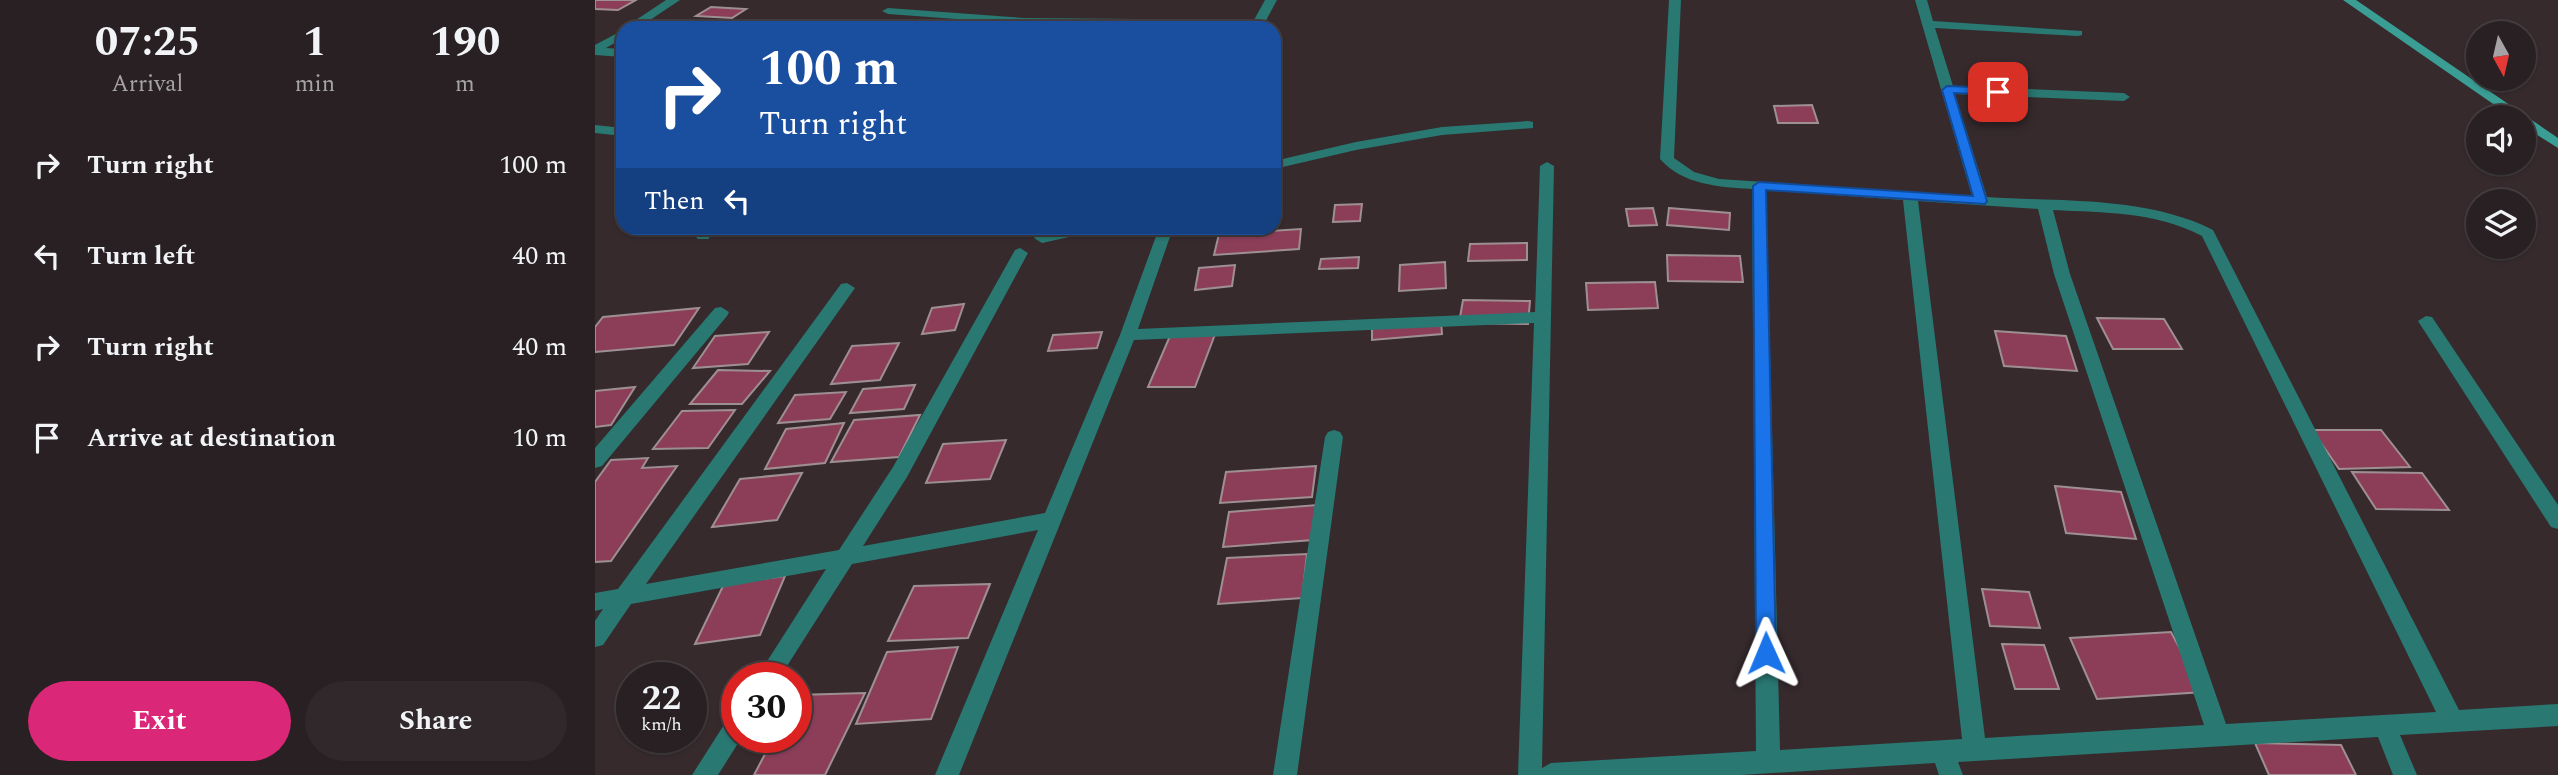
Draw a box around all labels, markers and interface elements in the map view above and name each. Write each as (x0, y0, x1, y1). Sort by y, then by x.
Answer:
text: 07:25 (95, 11, 200, 74)
text: 1 (303, 11, 327, 74)
text: 190 (430, 11, 500, 74)
north arrow (2466, 21, 2536, 91)
map controls (2466, 21, 2536, 259)
text: 100 m (759, 32, 898, 107)
icon: right (644, 49, 735, 140)
pin (1968, 62, 2028, 122)
text: Arrival (112, 67, 183, 102)
text: min (295, 67, 335, 102)
text: m (455, 67, 475, 102)
icon: arrive (1979, 73, 2017, 111)
text: Turn right (759, 100, 907, 149)
button: sound (2466, 105, 2536, 175)
text: Turn right (87, 145, 214, 185)
text: 100 m (499, 145, 567, 185)
icon: right (28, 146, 66, 184)
text: Then (644, 181, 704, 221)
icon: left (718, 182, 756, 220)
button: layers (2466, 189, 2536, 259)
text: Turn left (87, 236, 195, 276)
text: 40 m (512, 236, 567, 276)
icon: left (28, 237, 66, 275)
text: Turn right (87, 327, 214, 367)
text: 40 m (512, 327, 567, 367)
icon: right (28, 328, 66, 366)
text: Arrive at destination (87, 418, 336, 458)
text: 10 m (512, 418, 567, 458)
icon: arrive (28, 419, 66, 457)
position arrow (1729, 616, 1803, 690)
speed limit sign: 30 (721, 662, 812, 753)
text: 22 (642, 672, 681, 725)
button: Exit (28, 681, 291, 761)
button: Share (305, 681, 567, 761)
text: km/h (641, 711, 682, 738)

